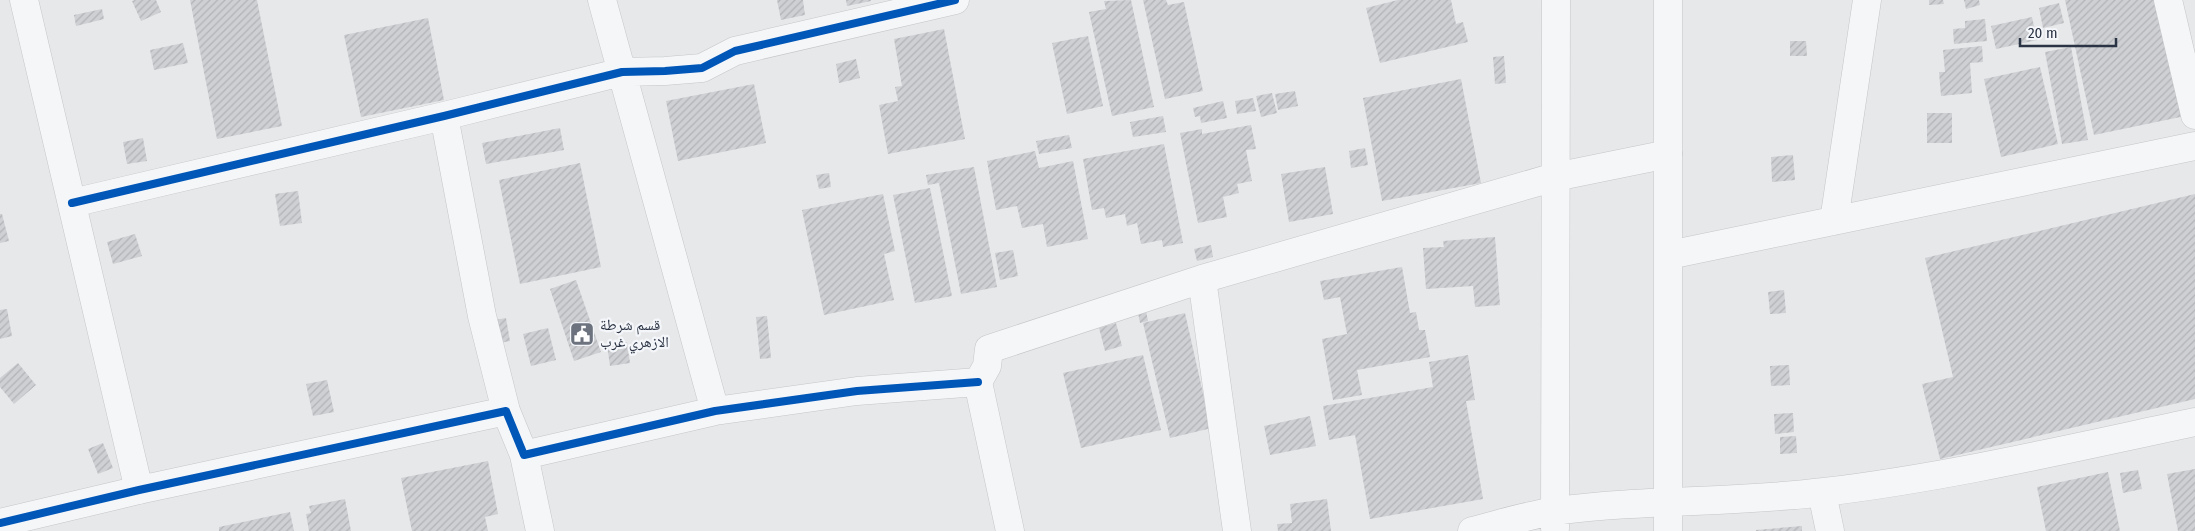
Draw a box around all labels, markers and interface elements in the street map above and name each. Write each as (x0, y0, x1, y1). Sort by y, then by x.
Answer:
scale bar (2020, 15, 2116, 47)
text: 20 m (2028, 24, 2058, 42)
place label: قسم شرطة الازهري غرب (600, 316, 669, 354)
public building icon: قسم شرطة الازهري غرب (569, 321, 595, 347)

